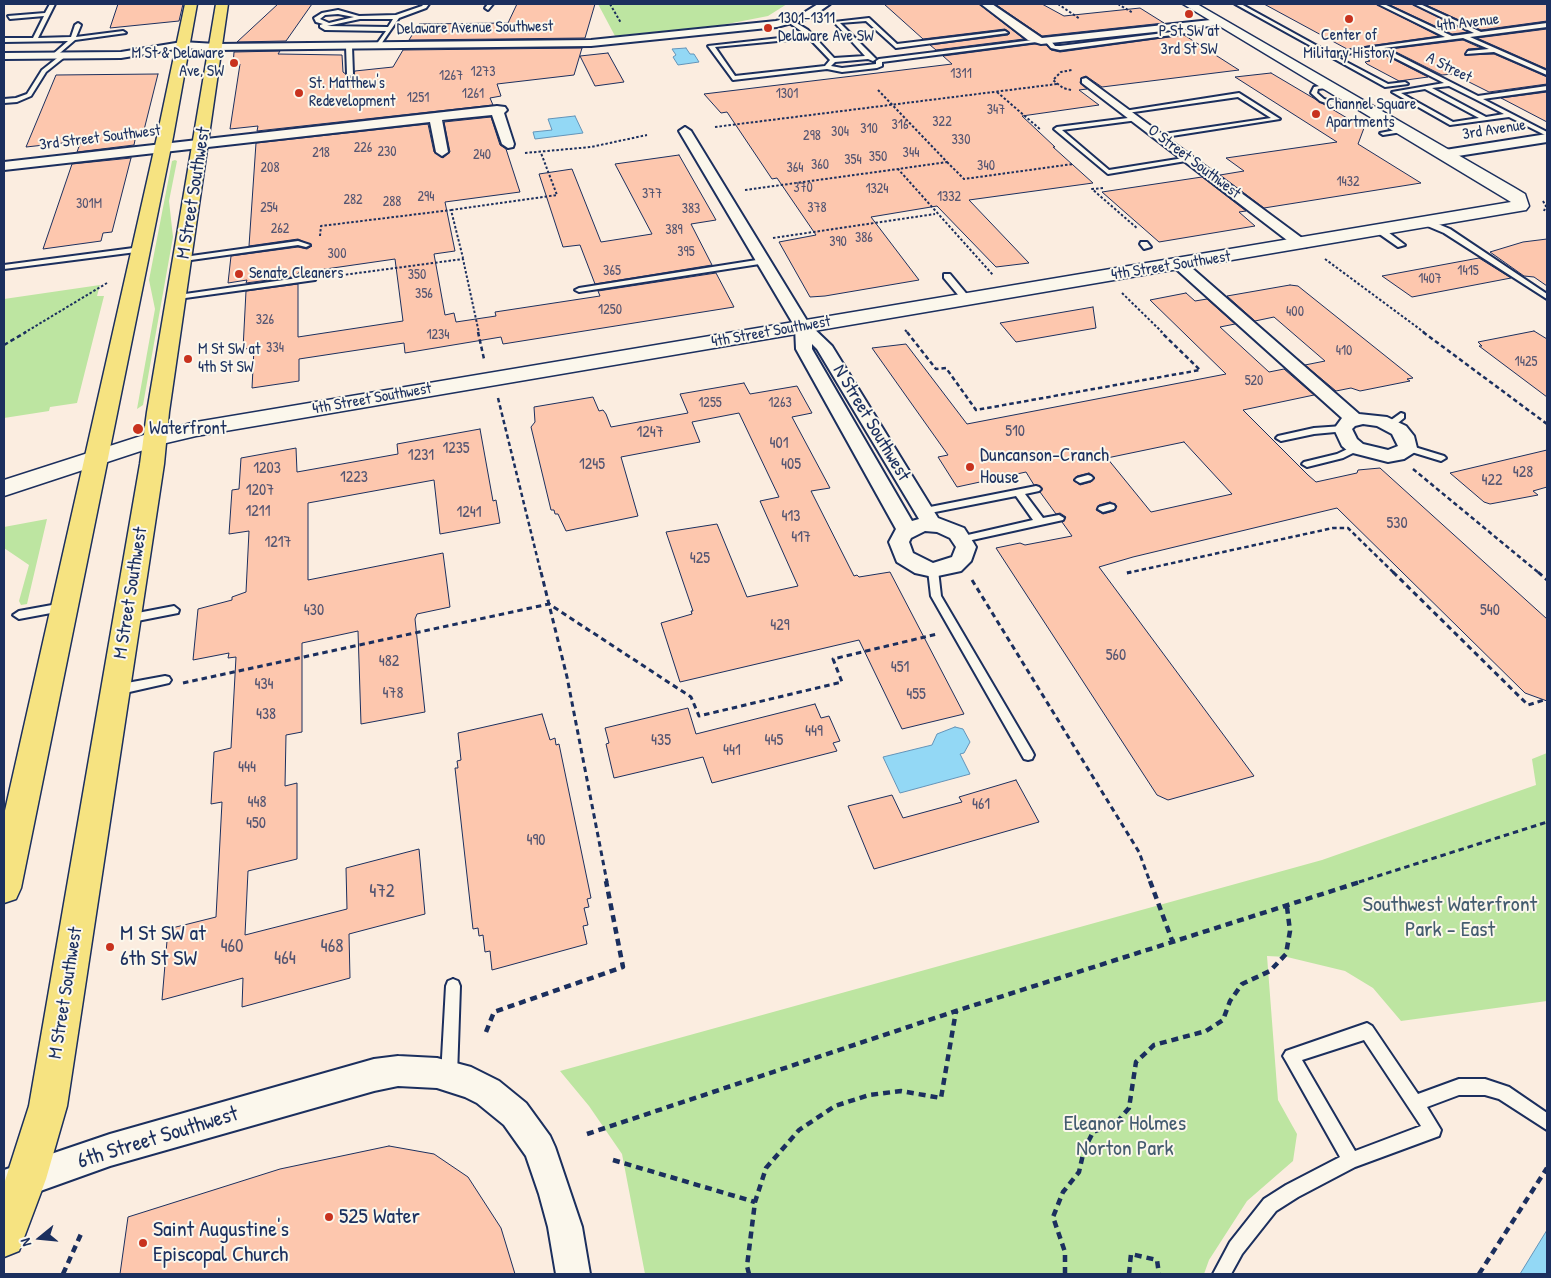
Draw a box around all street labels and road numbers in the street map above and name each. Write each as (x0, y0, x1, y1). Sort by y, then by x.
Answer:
street label: 4th Avenue (1436, 10, 1500, 36)
street label: Delaware Avenue Southwest (397, 17, 553, 39)
street label: A Street (1423, 48, 1475, 88)
street label: 3rd Avenue (1461, 116, 1527, 144)
street label: 3rd Street Southwest (38, 121, 162, 155)
street label: O Street Southwest (1144, 121, 1244, 203)
street label: M Street Southwest (172, 126, 216, 260)
street label: 4th Street Southwest (1110, 247, 1232, 285)
street label: 4th Street Southwest (710, 312, 832, 352)
street label: N Street Southwest (827, 361, 915, 485)
street label: 4th Street Southwest (311, 379, 433, 419)
street label: M Street Southwest (109, 526, 153, 660)
street label: M Street Southwest (44, 926, 88, 1060)
street label: 6th Street Southwest (75, 1101, 241, 1175)

